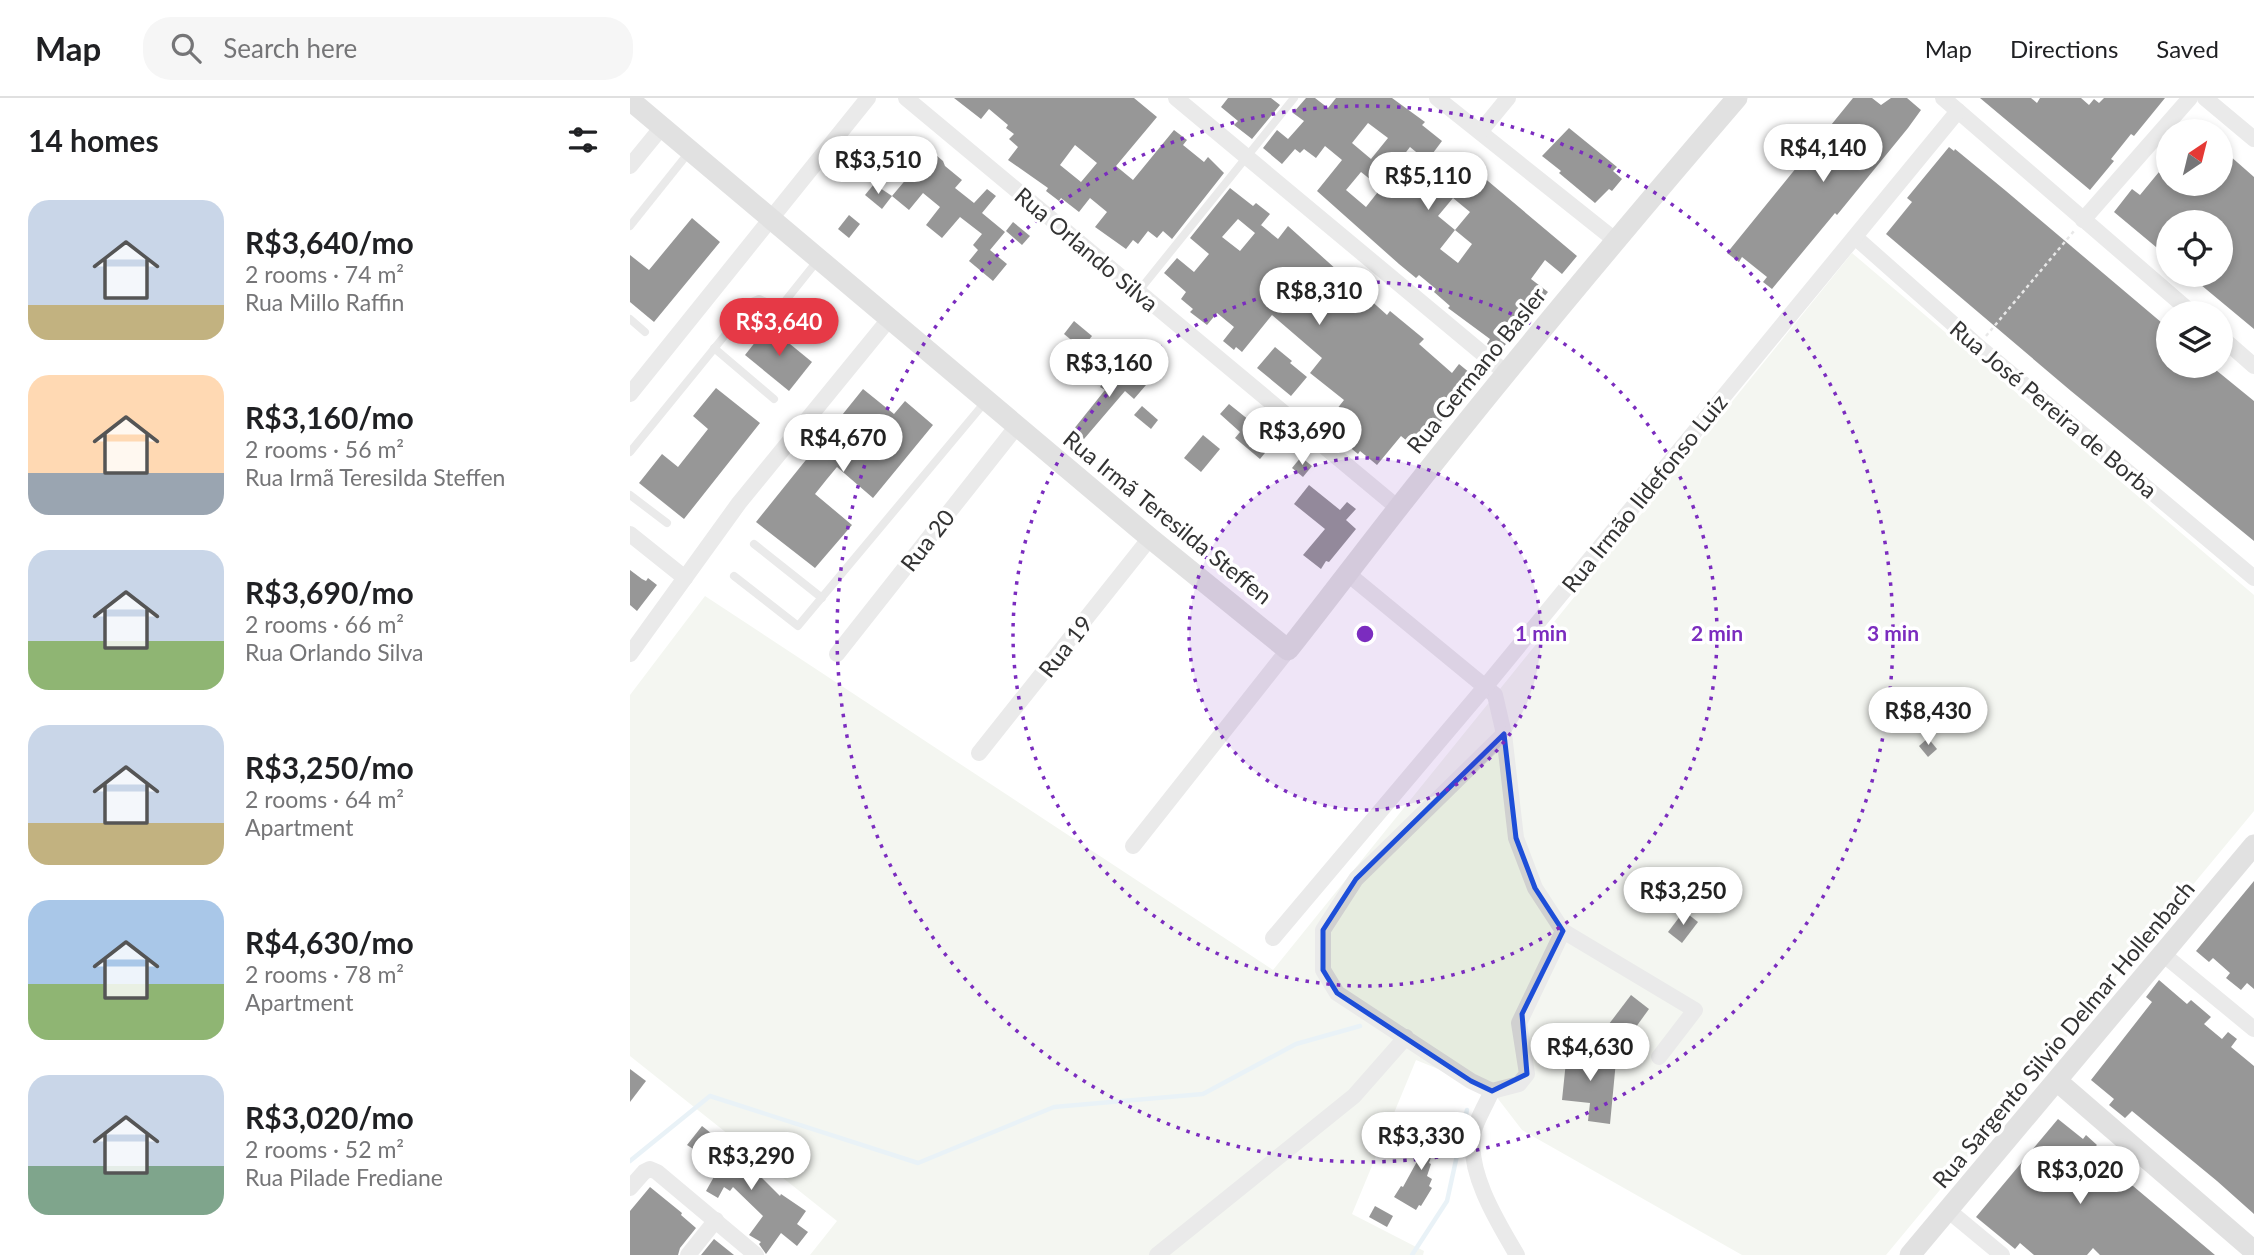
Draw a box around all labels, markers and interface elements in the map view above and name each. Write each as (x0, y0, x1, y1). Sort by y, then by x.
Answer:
search box (143, 17, 633, 80)
text: Map (35, 28, 101, 68)
icon: search (167, 29, 205, 67)
text: Search here (223, 32, 357, 64)
text: Map (1925, 34, 1972, 63)
text: Directions (2010, 34, 2118, 63)
text: Saved (2156, 34, 2219, 63)
north arrow (2156, 119, 2233, 196)
map controls (2156, 119, 2233, 378)
icon: filters (564, 121, 602, 159)
text: 14 homes (28, 122, 159, 158)
pin: R$4,140 (1758, 125, 1888, 184)
text: R$4,140 (1780, 133, 1866, 161)
pin: R$3,510 (813, 136, 943, 196)
text: R$3,510 (835, 145, 921, 173)
pin: R$5,110 (1363, 152, 1493, 212)
text: R$5,110 (1385, 161, 1471, 189)
street label: Rua Orlando Silva (1010, 181, 1164, 317)
button: locate (2156, 210, 2233, 287)
text: R$3,640/mo (245, 224, 414, 260)
icon: home (84, 228, 168, 312)
text: 2 rooms · 74 m² (245, 260, 404, 288)
pin: R$8,310 (1254, 268, 1384, 327)
text: R$8,310 (1276, 276, 1362, 304)
street label: Rua Germano Basler (1400, 281, 1552, 459)
text: Rua Millo Raffin (245, 288, 404, 316)
pin: R$3,640 (714, 299, 844, 358)
button: layers (2156, 301, 2233, 378)
text: R$3,640 (736, 307, 822, 335)
street label: Rua José Pereira de Borba (1945, 314, 2163, 504)
pin: R$3,160 (1044, 340, 1174, 399)
text: R$3,160 (1066, 348, 1152, 376)
street label: Rua Irmão Ildefonso Luiz (1555, 388, 1733, 598)
text: R$3,160/mo (245, 399, 414, 435)
icon: home (84, 403, 168, 487)
pin: R$3,690 (1237, 408, 1367, 467)
pin: R$4,670 (778, 414, 908, 474)
text: R$3,690 (1259, 416, 1345, 444)
text: R$4,670 (800, 423, 886, 451)
street label: Rua Irmã Teresilda Steffen (1058, 424, 1278, 610)
text: 2 rooms · 56 m² (245, 435, 404, 463)
text: Rua Irmã Teresilda Steffen (245, 463, 505, 491)
street label: Rua 20 (894, 503, 960, 577)
text: R$3,690/mo (245, 574, 414, 610)
icon: home (84, 578, 168, 662)
street label: Rua 19 (1032, 609, 1098, 683)
text: 2 rooms · 66 m² (245, 610, 404, 638)
text: 1 min (1515, 620, 1567, 645)
text: 2 min (1691, 620, 1743, 645)
text: 3 min (1867, 620, 1919, 645)
centre of rings (1353, 622, 1377, 646)
text: Rua Orlando Silva (245, 638, 424, 666)
pin: R$8,430 (1863, 688, 1993, 747)
text: R$8,430 (1885, 696, 1971, 724)
text: R$3,250/mo (245, 749, 414, 785)
icon: home (84, 753, 168, 837)
text: 2 rooms · 64 m² (245, 785, 404, 813)
text: Apartment (245, 813, 353, 841)
pin: R$3,250 (1618, 868, 1748, 927)
street label: Rua Sargento Silvio Delmar Hollenbach (1926, 875, 2200, 1193)
text: R$3,250 (1640, 876, 1726, 904)
text: R$4,630/mo (245, 924, 414, 960)
icon: home (84, 928, 168, 1012)
text: 2 rooms · 78 m² (245, 960, 404, 988)
text: Apartment (245, 988, 353, 1016)
pin: R$4,630 (1525, 1024, 1655, 1083)
text: R$4,630 (1547, 1032, 1633, 1060)
text: R$3,020/mo (245, 1099, 414, 1135)
icon: home (84, 1103, 168, 1187)
pin: R$3,330 (1356, 1112, 1486, 1172)
text: R$3,330 (1378, 1121, 1464, 1149)
pin: R$3,290 (686, 1132, 816, 1192)
text: 2 rooms · 52 m² (245, 1135, 404, 1163)
text: R$3,290 (708, 1141, 794, 1169)
pin: R$3,020 (2015, 1146, 2145, 1206)
text: R$3,020 (2037, 1155, 2123, 1183)
text: Rua Pilade Frediane (245, 1163, 443, 1191)

